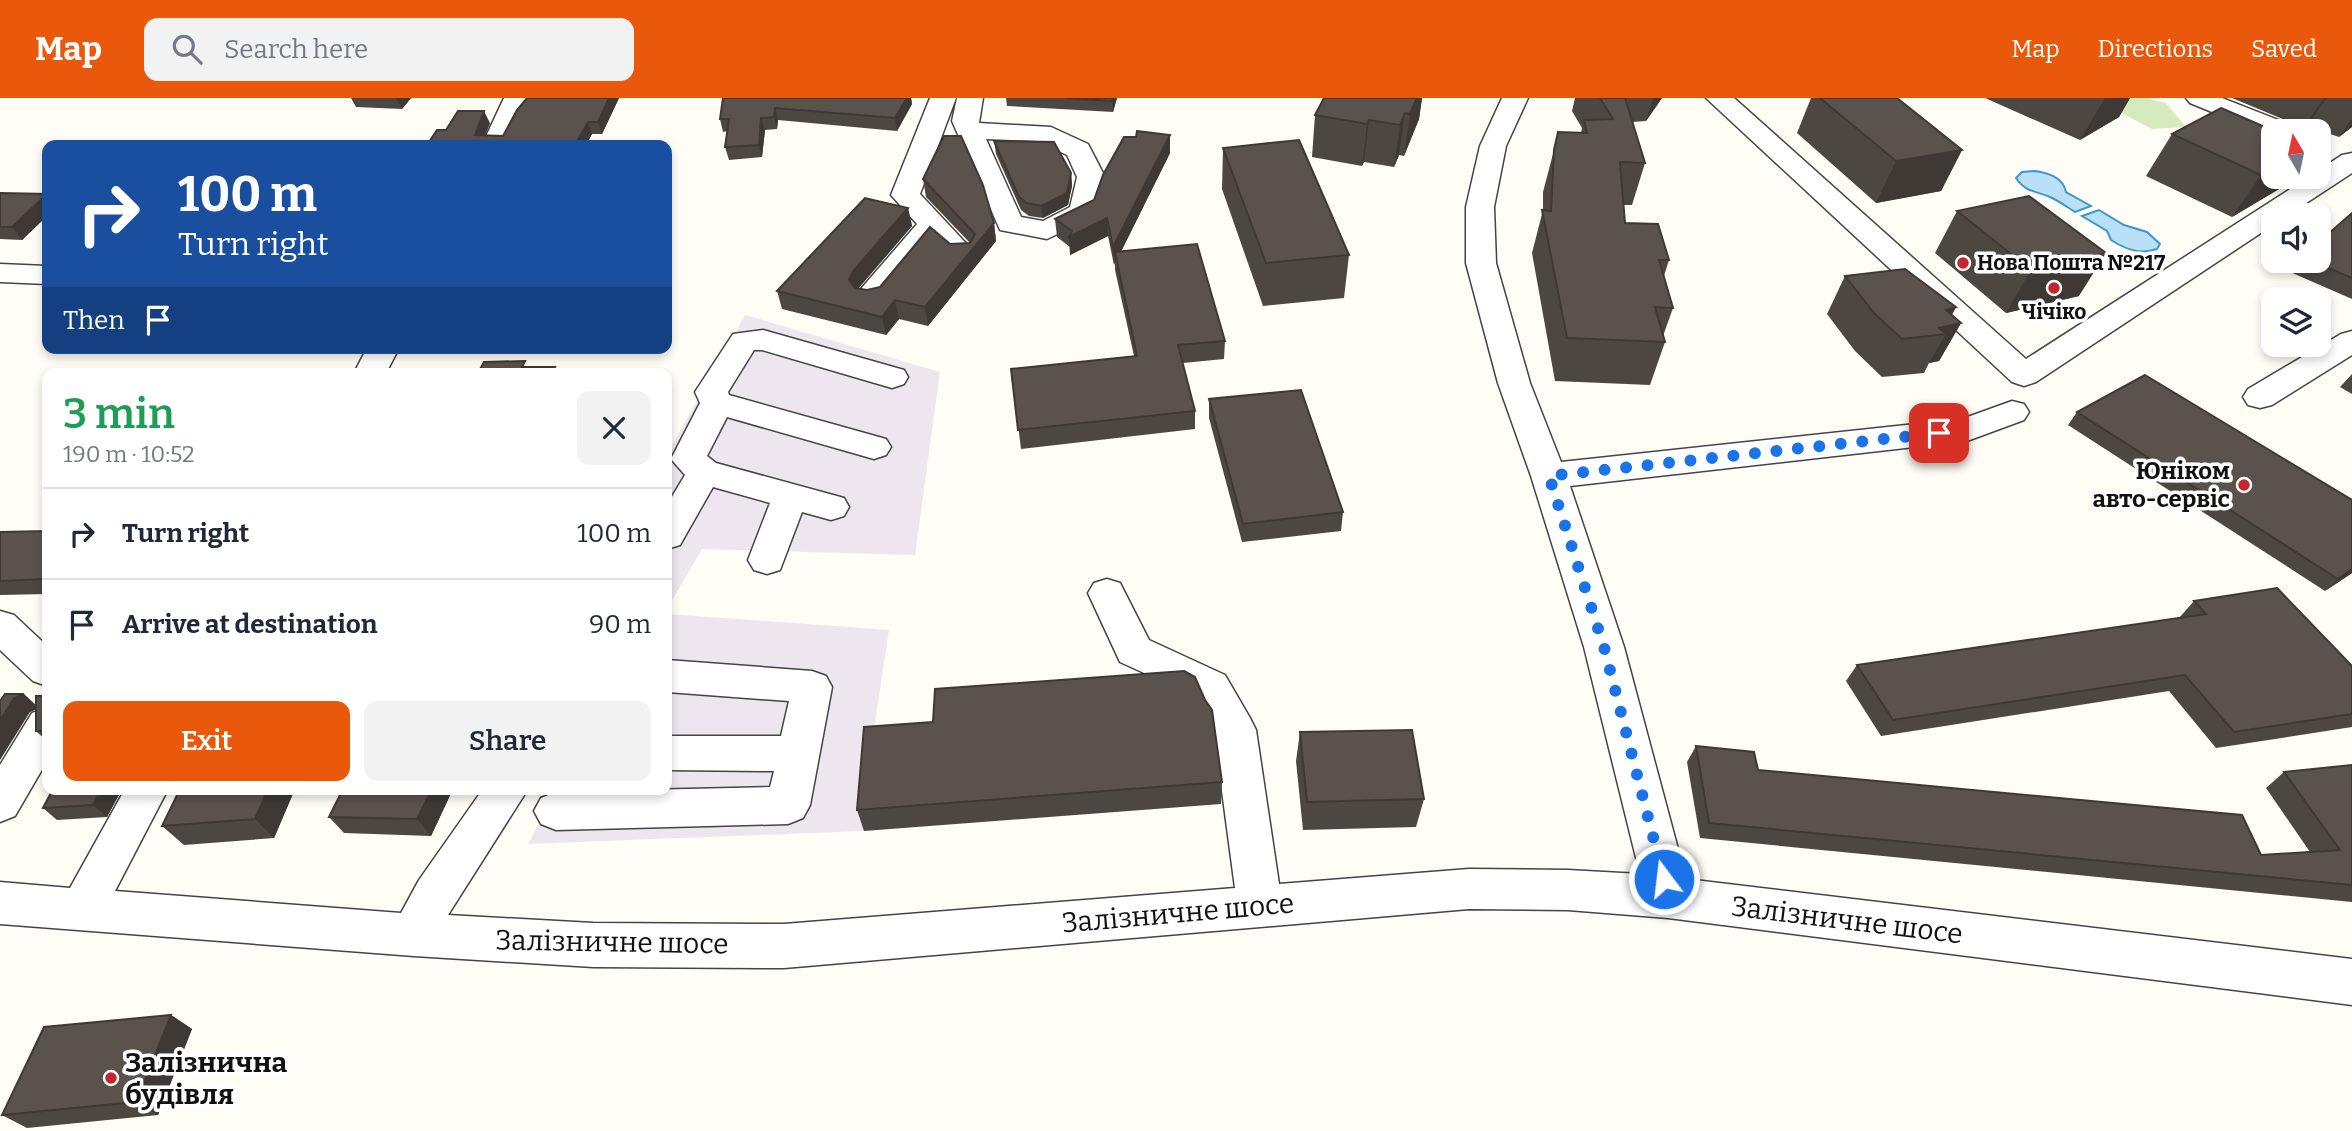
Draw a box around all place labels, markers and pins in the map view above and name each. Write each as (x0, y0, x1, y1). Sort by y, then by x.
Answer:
place label: Нова Пошта №217 (1977, 250, 2166, 276)
marker: Нова Пошта №217 (1955, 255, 1971, 271)
marker: Чічіко (2046, 280, 2062, 296)
place label: Чічіко (2022, 299, 2086, 325)
pin (1909, 403, 1969, 463)
place label: Юніком авто-сервіс (2092, 457, 2230, 513)
marker: Юніком авто-сервіс (2236, 477, 2252, 493)
place label: Залізнична будівля (125, 1046, 288, 1111)
marker: Залізнична будівля (103, 1070, 119, 1086)

